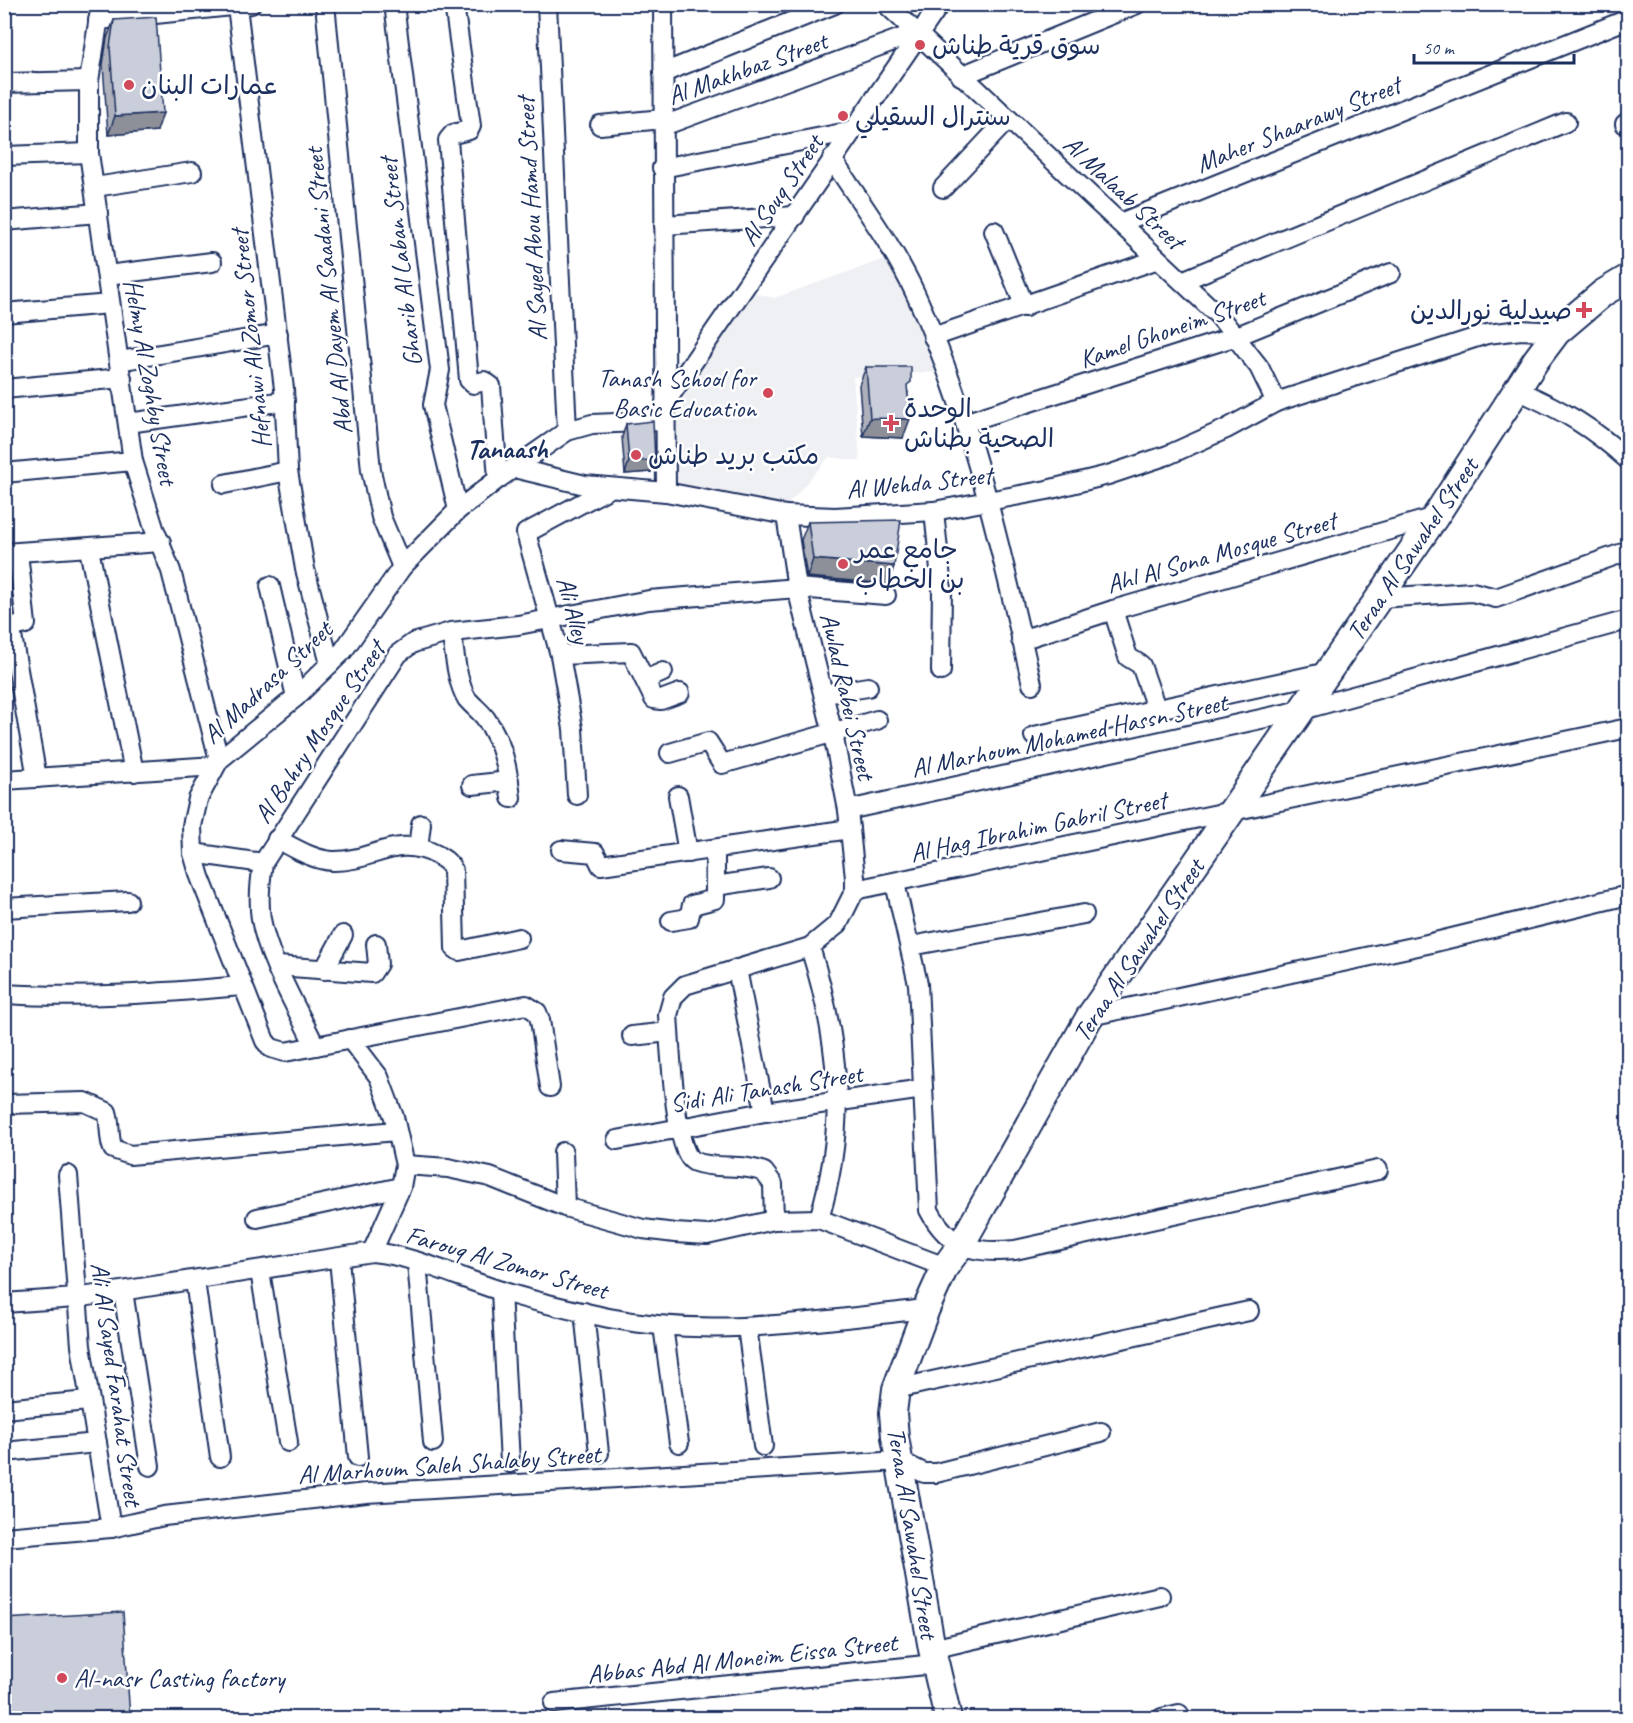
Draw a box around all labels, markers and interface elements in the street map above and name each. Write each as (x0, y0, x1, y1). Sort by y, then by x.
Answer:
street label: Al Makhbaz Street (663, 24, 834, 113)
scale bar (1414, 27, 1574, 65)
place label: سوق قرية طناش (932, 29, 1101, 62)
text: 50 m (1423, 37, 1456, 59)
marker: سوق قرية طناش (913, 38, 927, 52)
street label: Maher Shaarawy Street (1191, 67, 1408, 181)
place label: عمارات البنان (141, 69, 279, 102)
marker: عمارات البنان (122, 78, 136, 92)
street label: Al Sayed Abou Hamd Street (508, 93, 554, 342)
place label: سنترال السقيلي (855, 100, 1011, 139)
marker: سنترال السقيلي (836, 109, 850, 123)
street label: Al Souq Street (732, 126, 832, 252)
street label: Al Malaab Street (1056, 128, 1194, 259)
street label: Abd Al Dayem Al Saadani Street (297, 144, 360, 436)
street label: Gharib Al Laban Street (371, 152, 430, 368)
street label: Hefnawi Al Zomor Street (222, 224, 278, 450)
street label: Helmy Al Zoghby Street (116, 277, 185, 490)
street label: Kamel Ghoneim Street (1075, 280, 1272, 376)
place label: صيدلية نورالدين (1410, 294, 1572, 327)
marker: صيدلية نورالدين (1577, 303, 1591, 317)
place label: Tanash School for Basic Education (598, 362, 758, 425)
marker: Tanash School for Basic Education (761, 386, 775, 400)
place label: الوحدة الصحية بطناش (904, 392, 1054, 455)
marker: الوحدة الصحية بطناش (882, 414, 900, 432)
district label: Tanaash (466, 431, 549, 466)
place label: مكتب بريد طناش (648, 439, 819, 472)
marker: مكتب بريد طناش (629, 448, 643, 462)
street label: Teraa Al Sawahel Street (1339, 450, 1487, 647)
street label: Al Wehda Street (845, 458, 997, 507)
street label: Ahl Al Sona Mosque Street (1103, 503, 1343, 601)
place label: جامع عمر بن الخطاب (853, 533, 965, 596)
marker: جامع عمر بن الخطاب (836, 557, 850, 571)
street label: Ali Alley (549, 573, 599, 649)
street label: Awlad Rabei Street (812, 610, 883, 785)
street label: Al Madrasa Street (195, 612, 341, 751)
street label: Al Bahry Mosque Street (246, 632, 394, 830)
street label: Al Marhoum Mohamed Hassn Street (908, 685, 1232, 785)
street label: Al Hag Ibrahim Gabril Street (907, 782, 1173, 870)
street label: Teraa Al Sawahel Street (1065, 851, 1213, 1048)
street label: Sidi Ali Tanash Street (668, 1057, 867, 1120)
street label: Farouq Al Zomor Street (402, 1218, 614, 1308)
street label: Ali Al Sayed Farahat Street (83, 1260, 150, 1510)
street label: Teraa Al Sawahel Street (880, 1425, 946, 1643)
street label: Al Marhoum Saleh Shalaby Street (297, 1437, 604, 1492)
street label: Abbas Abd Al Moneim Eissa Street (586, 1626, 901, 1691)
place label: Al-nasr Casting factory (74, 1662, 287, 1695)
marker: Al-nasr Casting factory (55, 1671, 69, 1685)

